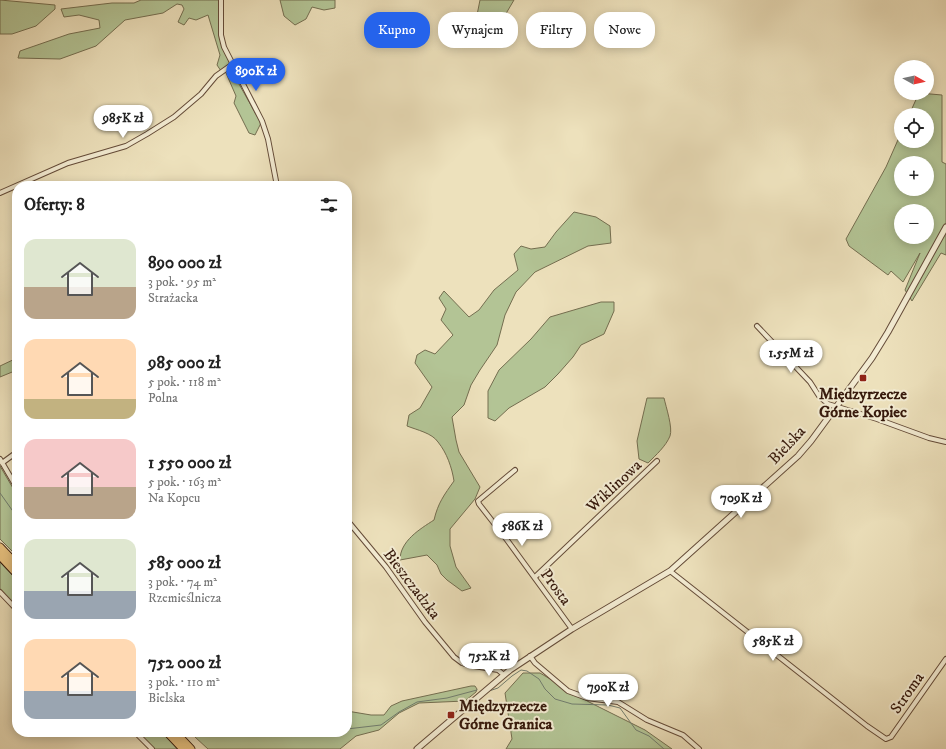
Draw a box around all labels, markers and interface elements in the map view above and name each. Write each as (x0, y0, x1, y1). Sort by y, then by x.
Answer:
chip: Kupno (364, 12, 430, 48)
chip: Wynajem (438, 12, 518, 48)
chip: Filtry (526, 12, 586, 48)
chip: Nowe (594, 12, 655, 48)
pin: 890K zł (219, 58, 293, 92)
north arrow (894, 60, 934, 100)
map controls (894, 60, 934, 244)
text: 890K zł (235, 63, 277, 79)
pin: 985K zł (86, 105, 160, 139)
button: locate (894, 108, 934, 148)
text: 985K zł (103, 110, 143, 126)
button: + (894, 156, 934, 196)
text: Oferty: 8 (24, 194, 85, 216)
icon: filters (318, 194, 340, 216)
button: − (894, 204, 934, 244)
text: 890 000 zł (148, 252, 221, 274)
icon: home (56, 255, 104, 303)
text: 3 pok. · 95 m² (148, 274, 216, 290)
text: Strażacka (148, 290, 198, 306)
pin: 1.55M zł (750, 340, 832, 374)
text: 1.55M zł (769, 345, 813, 361)
text: 985 000 zł (148, 352, 221, 374)
icon: home (56, 355, 104, 403)
marker: Międzyrzecze Górne Kopiec (858, 373, 868, 383)
text: 5 pok. · 118 m² (148, 374, 221, 390)
place label: Międzyrzecze Górne Kopiec (819, 384, 907, 422)
text: Polna (148, 390, 178, 406)
street label: Bielska (764, 421, 810, 469)
text: 1 550 000 zł (148, 452, 231, 474)
icon: home (56, 455, 104, 503)
street label: Wiklinowa (581, 455, 646, 517)
text: 5 pok. · 163 m² (148, 474, 221, 490)
pin: 709K zł (704, 485, 778, 519)
text: Na Kopcu (148, 490, 200, 506)
text: 709K zł (720, 490, 762, 506)
pin: 586K zł (485, 513, 559, 547)
text: 586K zł (501, 518, 543, 534)
street label: Bieszczadzka (379, 545, 445, 623)
text: 585 000 zł (148, 552, 221, 574)
icon: home (56, 555, 104, 603)
street label: Prosta (536, 565, 576, 609)
text: 3 pok. · 74 m² (148, 574, 217, 590)
text: Rzemieślnicza (148, 590, 221, 606)
pin: 585K zł (736, 628, 810, 662)
text: 585K zł (753, 633, 793, 649)
pin: 752K zł (452, 643, 526, 677)
text: 752K zł (468, 648, 510, 664)
text: 752 000 zł (148, 652, 221, 674)
icon: home (56, 655, 104, 703)
street label: Stroma (886, 668, 929, 718)
text: 3 pok. · 110 m² (148, 674, 220, 690)
pin: 790K zł (571, 674, 645, 708)
text: 790K zł (587, 679, 629, 695)
text: Bielska (148, 690, 185, 706)
place label: Międzyrzecze Górne Granica (459, 696, 554, 734)
marker: Międzyrzecze Górne Granica (446, 710, 456, 720)

